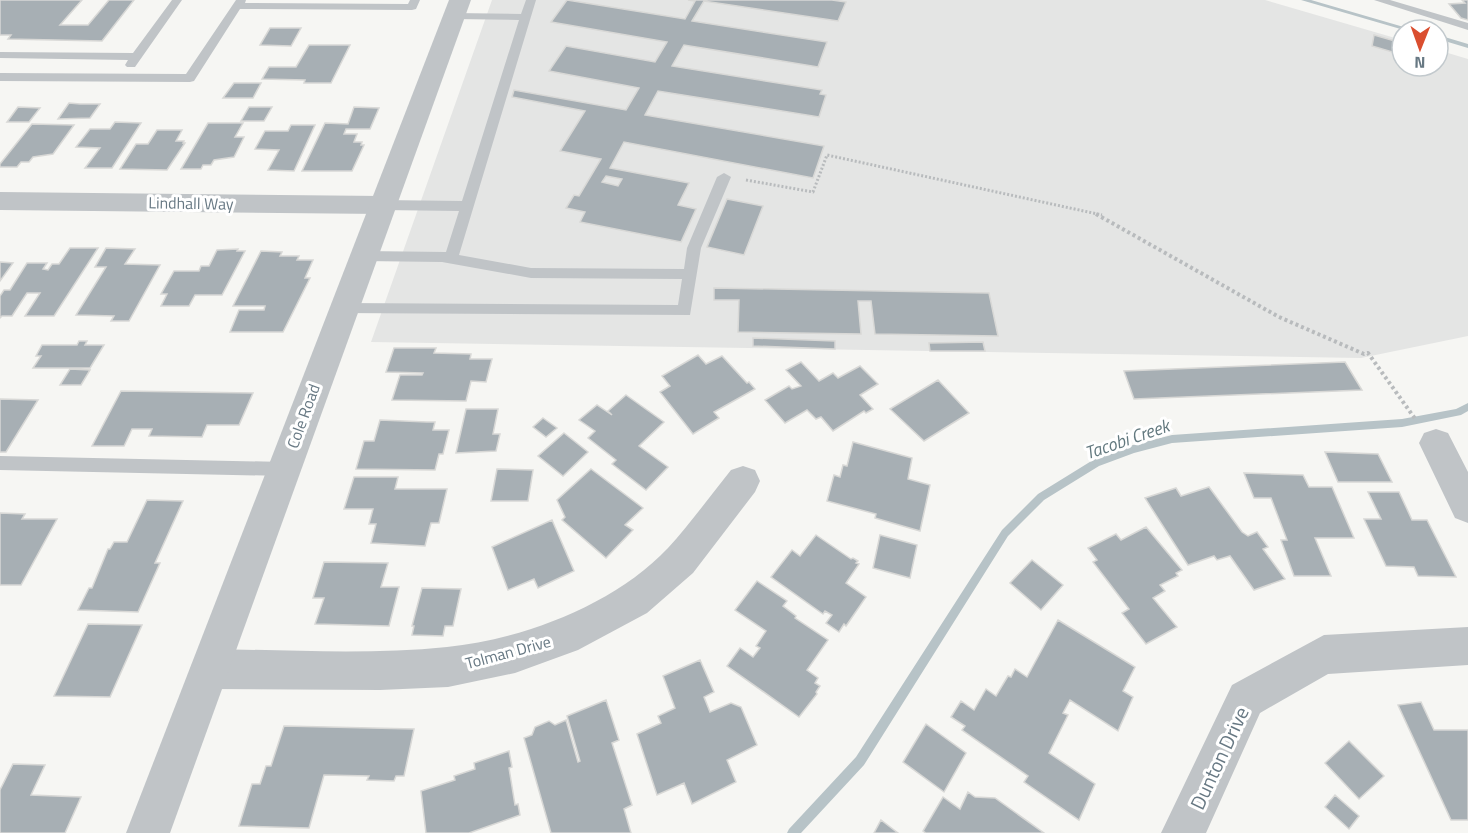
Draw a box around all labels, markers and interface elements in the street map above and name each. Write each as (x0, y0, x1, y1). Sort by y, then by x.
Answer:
north arrow (1390, 18, 1450, 78)
text: N (1414, 51, 1425, 75)
street label: Lindhall Way (148, 190, 234, 216)
street label: Cole Road (280, 380, 326, 452)
water label: Tacobi Creek (1081, 411, 1175, 466)
street label: Tolman Drive (463, 629, 553, 675)
street label: Dunton Drive (1182, 701, 1256, 815)

